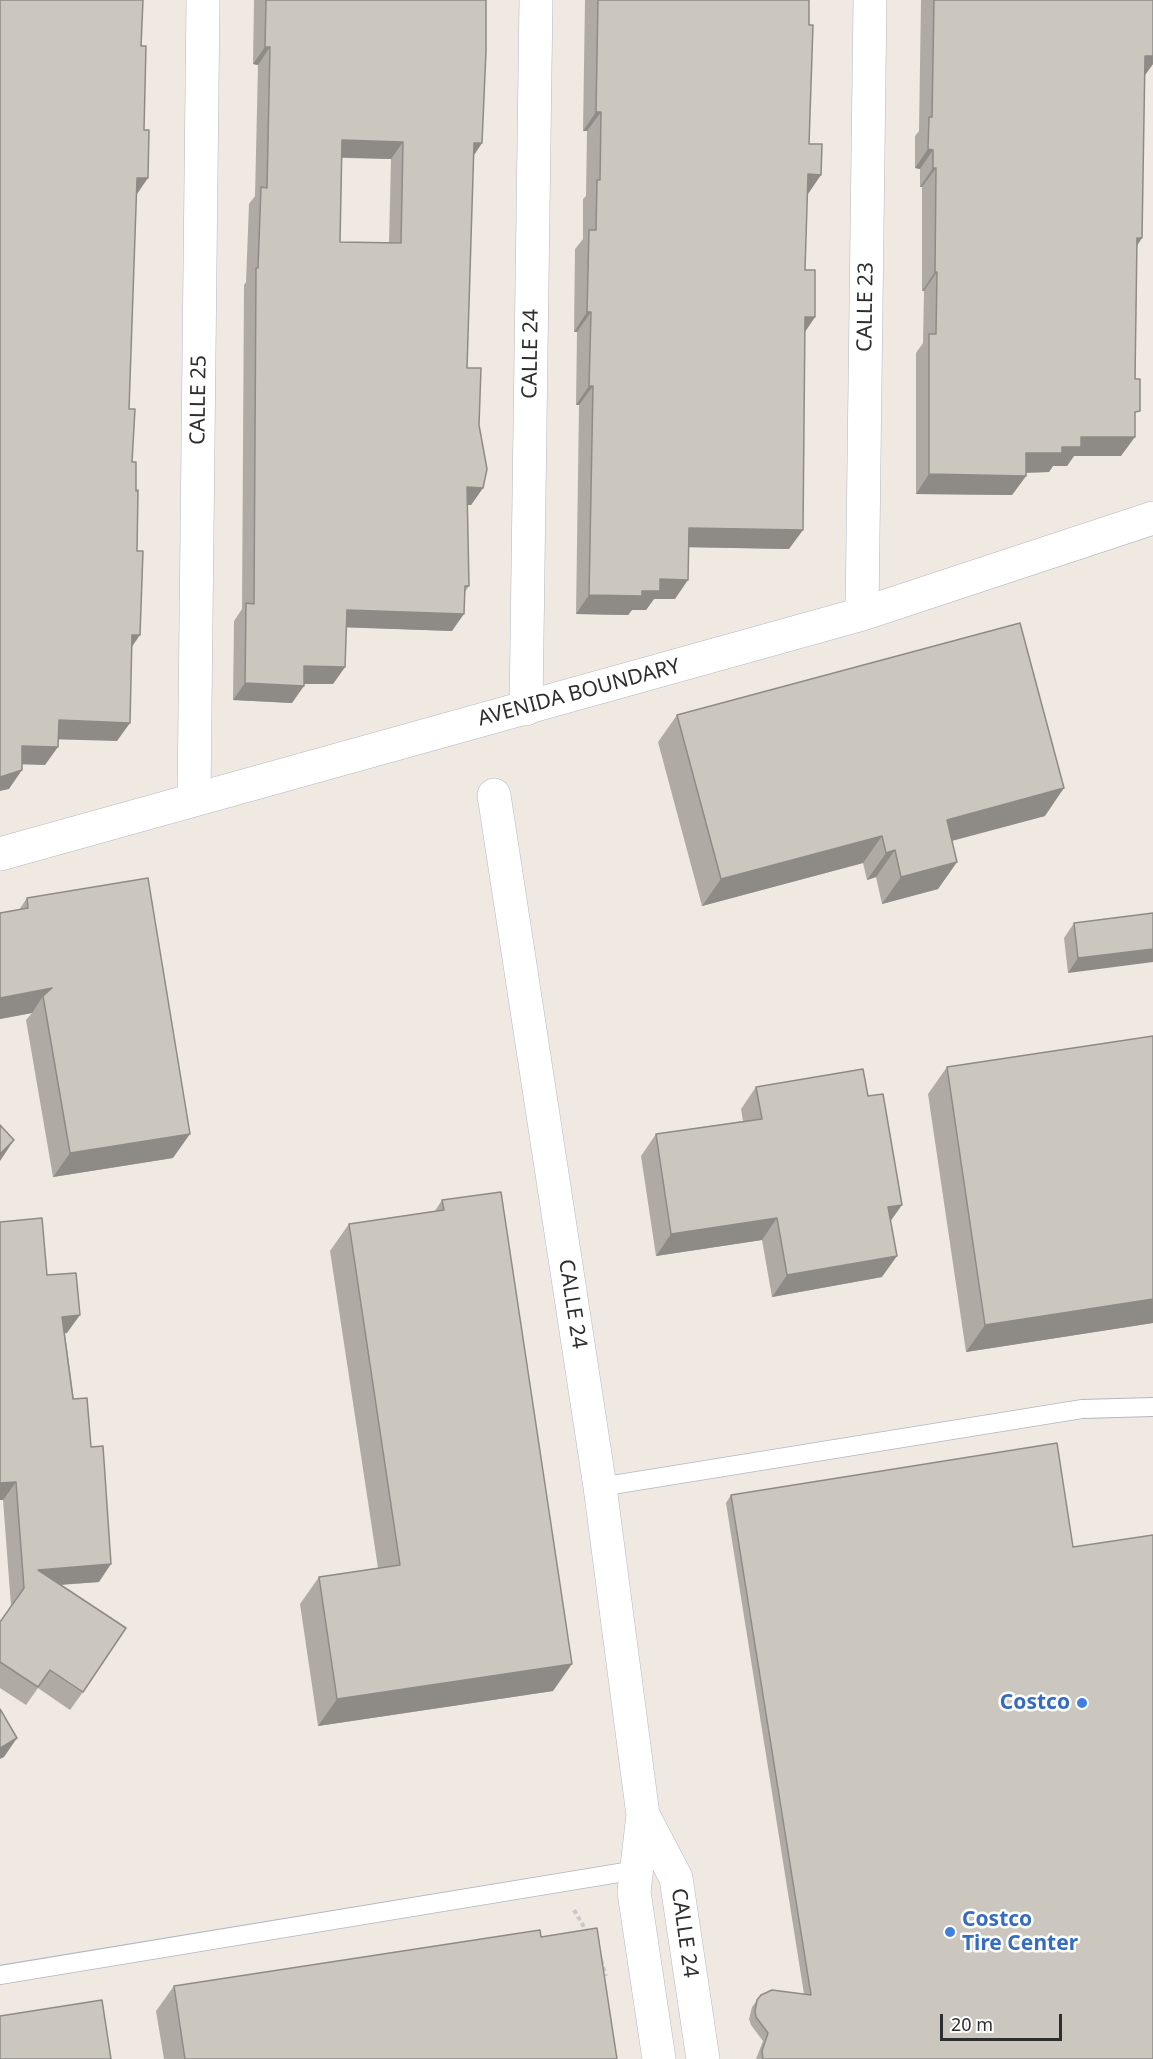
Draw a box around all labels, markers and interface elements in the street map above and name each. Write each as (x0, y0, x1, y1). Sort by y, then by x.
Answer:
street label: CALLE 23 (853, 262, 879, 352)
street label: CALLE 24 (518, 309, 544, 399)
street label: CALLE 25 (186, 355, 212, 445)
street label: AVENIDA BOUNDARY (475, 654, 683, 732)
street label: CALLE 24 (553, 1258, 591, 1350)
place label: Costco (1000, 1690, 1070, 1716)
marker: Costco (1075, 1696, 1089, 1710)
street label: CALLE 24 (665, 1887, 703, 1979)
place label: Costco Tire Center (962, 1907, 1078, 1957)
marker: Costco Tire Center (943, 1925, 957, 1939)
scale bar (943, 2002, 1064, 2040)
text: 20 m (951, 2012, 993, 2036)

